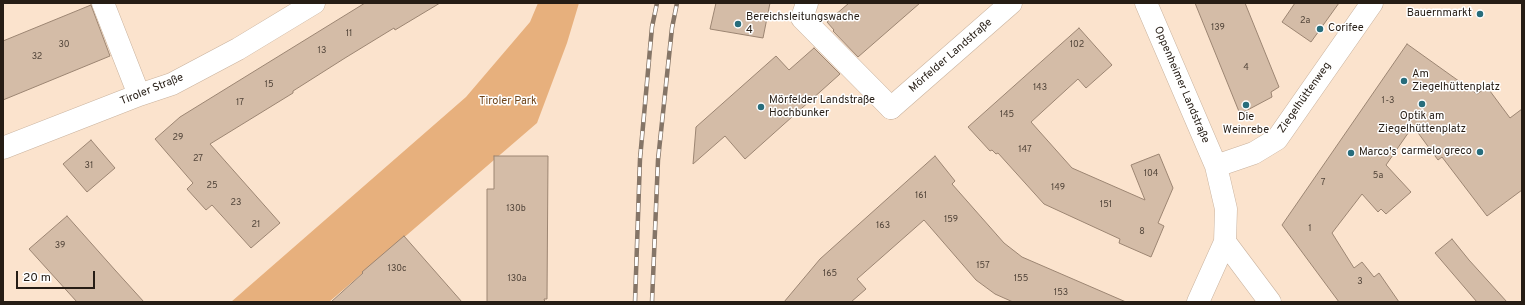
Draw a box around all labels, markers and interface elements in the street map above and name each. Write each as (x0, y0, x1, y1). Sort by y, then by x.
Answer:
place label: Bauernmarkt (1407, 7, 1472, 21)
marker: Bauernmarkt (1475, 9, 1485, 19)
place label: Bereichsleitungswache 4 (746, 11, 860, 37)
street label: Mörfelder Landstraße (907, 16, 995, 96)
house number: 2a (1300, 16, 1310, 26)
marker: Bereichsleitungswache 4 (733, 19, 743, 29)
place label: Corifee (1328, 22, 1364, 36)
house number: 139 (1211, 23, 1225, 33)
marker: Corifee (1315, 24, 1325, 34)
street label: Oppenheimer Landstraße (1150, 25, 1212, 145)
house number: 11 (346, 29, 352, 39)
house number: 30 (58, 40, 70, 50)
house number: 102 (1070, 40, 1084, 50)
house number: 13 (318, 46, 326, 56)
house number: 32 (32, 52, 42, 62)
street label: Ziegelhüttenweg (1276, 60, 1334, 136)
house number: 4 (1243, 63, 1249, 73)
place label: Am Ziegelhüttenplatz (1412, 68, 1500, 94)
street label: Tiroler Straße (118, 71, 186, 109)
marker: Am Ziegelhüttenplatz (1399, 76, 1409, 86)
house number: 15 (265, 80, 273, 90)
house number: 143 (1033, 83, 1047, 93)
place label: Mörfelder Landstraße Hochbunker (769, 94, 875, 120)
park label: Tiroler Park (479, 95, 537, 109)
house number: 1-3 (1382, 96, 1394, 106)
house number: 17 (236, 98, 244, 108)
marker: Optik am Ziegelhüttenplatz (1417, 99, 1427, 109)
marker: Die Weinrebe (1241, 100, 1251, 110)
marker: Mörfelder Landstraße Hochbunker (756, 102, 766, 112)
house number: 145 (1000, 110, 1014, 120)
place label: Optik am Ziegelhüttenplatz (1378, 110, 1466, 136)
place label: Die Weinrebe (1223, 111, 1269, 137)
house number: 29 (173, 133, 183, 143)
house number: 147 (1018, 145, 1032, 155)
place label: carmelo greco (1401, 145, 1472, 159)
place label: Marco's (1359, 146, 1397, 160)
marker: carmelo greco (1475, 147, 1485, 157)
marker: Marco's (1346, 148, 1356, 158)
house number: 27 (193, 154, 203, 164)
house number: 31 (85, 161, 93, 171)
house number: 104 (1144, 169, 1158, 179)
house number: 5a (1373, 171, 1383, 181)
house number: 7 (1321, 178, 1325, 188)
house number: 25 (206, 181, 218, 191)
house number: 149 (1051, 183, 1065, 193)
house number: 161 (915, 191, 927, 201)
house number: 23 (231, 198, 241, 208)
house number: 151 (1100, 200, 1112, 210)
house number: 130b (506, 204, 526, 214)
house number: 159 (944, 215, 958, 225)
house number: 21 (252, 220, 260, 230)
house number: 163 (876, 221, 890, 231)
house number: 1 (1308, 224, 1312, 234)
house number: 8 (1139, 227, 1145, 237)
house number: 39 (55, 241, 65, 251)
house number: 157 (976, 261, 990, 271)
scale bar (18, 263, 97, 289)
house number: 130c (388, 264, 406, 274)
house number: 165 (823, 269, 837, 279)
text: 20 m (23, 270, 51, 286)
house number: 130a (507, 274, 527, 284)
house number: 155 (1014, 274, 1028, 284)
house number: 3 (1357, 277, 1363, 287)
house number: 153 (1054, 288, 1068, 298)

